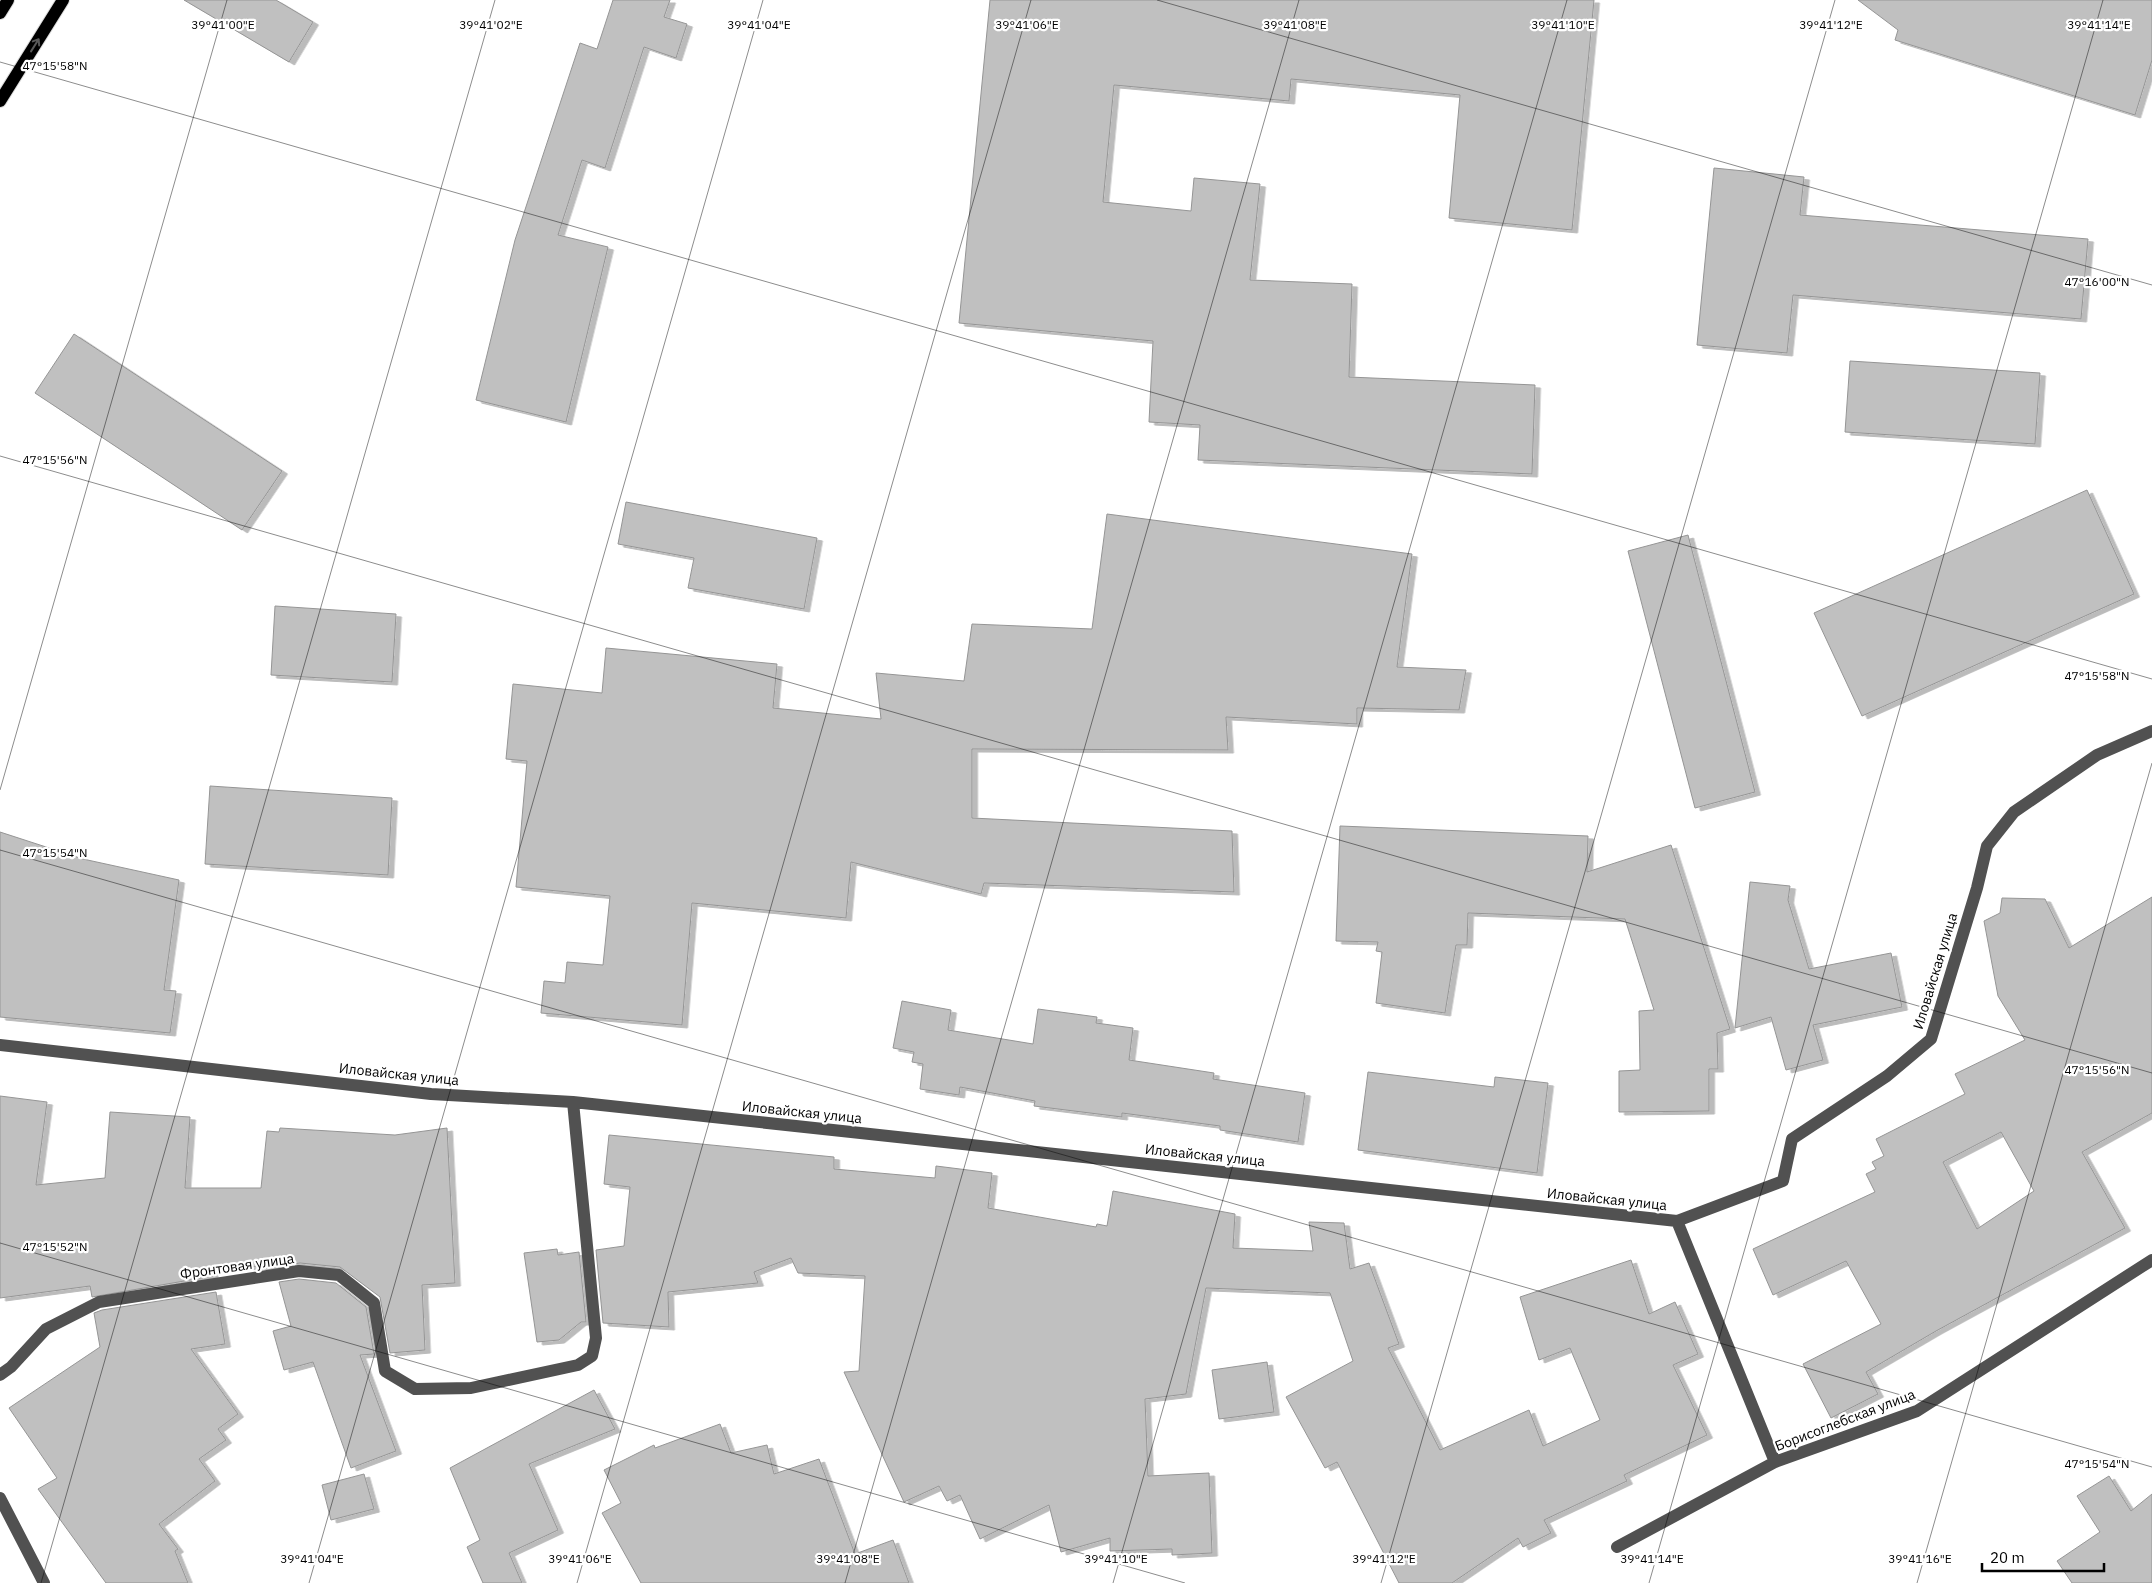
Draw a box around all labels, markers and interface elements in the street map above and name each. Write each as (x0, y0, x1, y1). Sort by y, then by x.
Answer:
text: 39°41'00"E (191, 17, 255, 32)
text: 39°41'02"E (459, 17, 523, 32)
text: 39°41'04"E (727, 17, 791, 32)
text: 39°41'06"E (995, 17, 1059, 32)
text: 39°41'08"E (1263, 17, 1327, 32)
text: 39°41'10"E (1531, 17, 1595, 32)
text: 39°41'12"E (1799, 17, 1863, 32)
text: 39°41'14"E (2067, 17, 2131, 32)
one-way arrow (30, 38, 40, 52)
text: 47°15'58"N (22, 58, 88, 73)
text: 47°16'00"N (2064, 274, 2130, 289)
text: 47°15'56"N (22, 452, 88, 467)
text: 47°15'58"N (2064, 668, 2130, 683)
text: 47°15'54"N (22, 845, 88, 860)
street label: Иловайская улица (1909, 910, 1961, 1031)
street label: Иловайская улица (338, 1059, 461, 1089)
text: 47°15'56"N (2064, 1062, 2130, 1077)
street label: Иловайская улица (741, 1097, 864, 1127)
street label: Иловайская улица (1144, 1140, 1267, 1170)
street label: Иловайская улица (1546, 1184, 1669, 1214)
text: 47°15'52"N (22, 1239, 88, 1254)
street label: Фронтовая улица (179, 1249, 296, 1283)
street label: Борисоглебская улица (1772, 1385, 1918, 1455)
text: 47°15'54"N (2064, 1456, 2130, 1471)
scale bar (1982, 1540, 2104, 1572)
text: 20 m (1990, 1548, 2025, 1567)
text: 39°41'04"E (280, 1551, 344, 1566)
text: 39°41'06"E (548, 1551, 612, 1566)
text: 39°41'08"E (816, 1551, 880, 1566)
text: 39°41'10"E (1084, 1551, 1148, 1566)
text: 39°41'12"E (1352, 1551, 1416, 1566)
text: 39°41'14"E (1620, 1551, 1684, 1566)
text: 39°41'16"E (1888, 1551, 1952, 1566)

